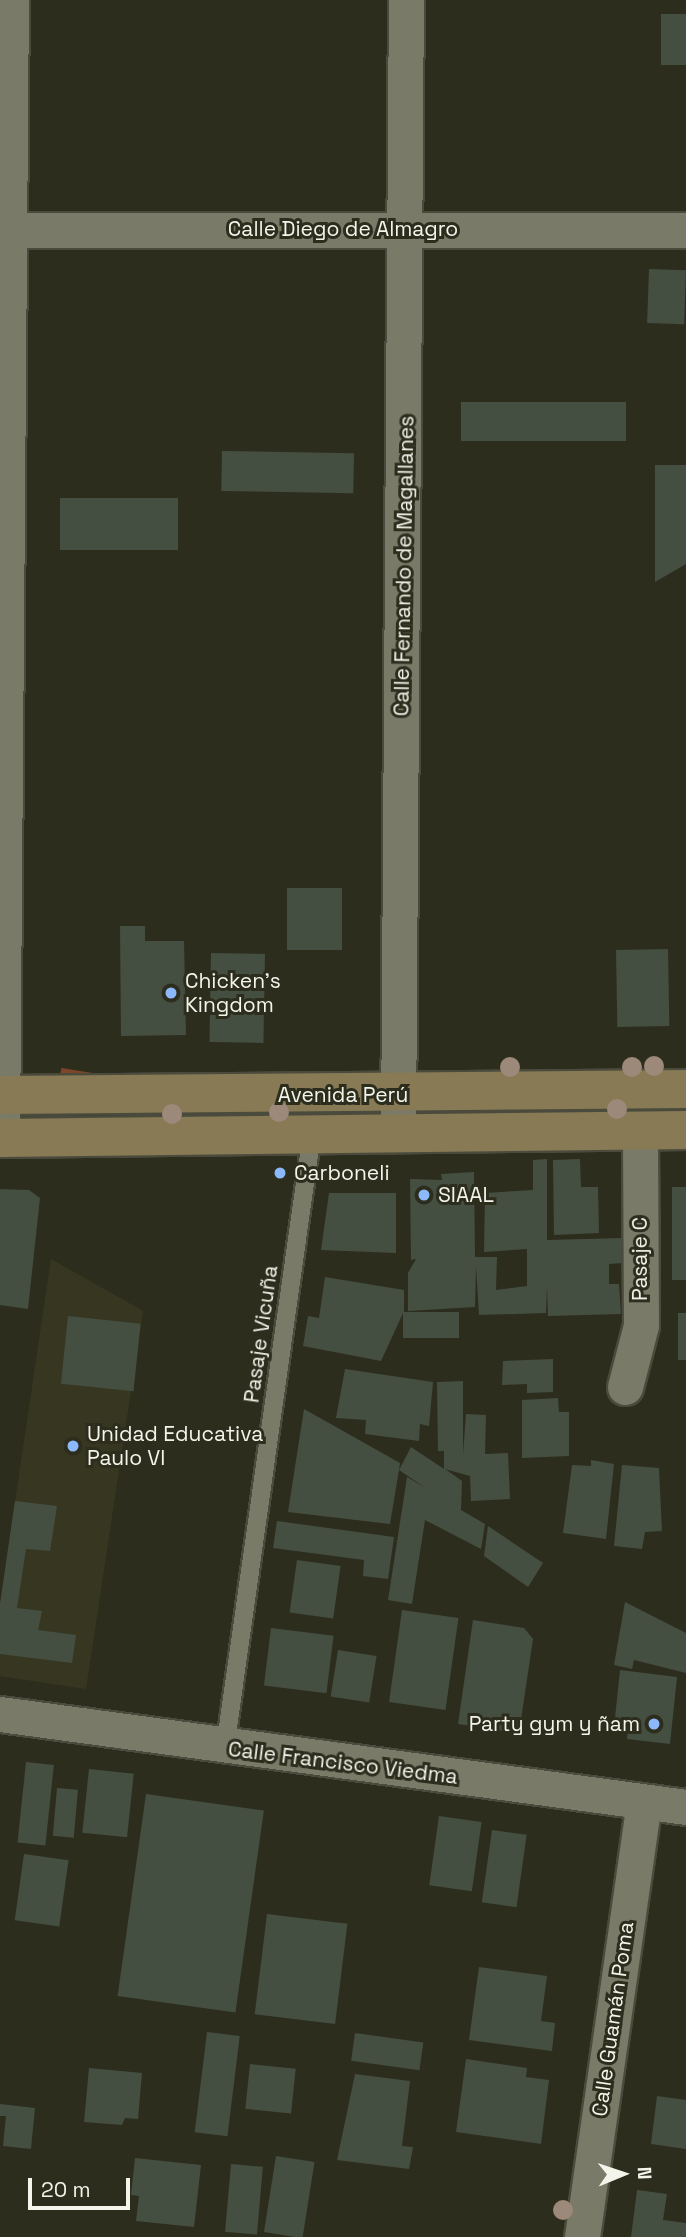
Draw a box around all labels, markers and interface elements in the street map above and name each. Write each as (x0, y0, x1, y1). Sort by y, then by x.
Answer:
street label: Calle Diego de Almagro (228, 216, 458, 242)
street label: Calle Fernando de Magallanes (389, 416, 419, 716)
place label: Chicken's Kingdom (185, 968, 281, 1018)
marker: Chicken's Kingdom (163, 985, 179, 1001)
street label: Avenida Perú (278, 1082, 408, 1108)
place label: Carboneli (294, 1160, 390, 1186)
marker: Carboneli (272, 1165, 288, 1181)
place label: SIAAL (438, 1182, 494, 1208)
marker: SIAAL (416, 1187, 432, 1203)
street label: Pasaje C (627, 1217, 653, 1301)
street label: Pasaje Vicuña (239, 1263, 283, 1405)
place label: Unidad Educativa Paulo VI (87, 1421, 263, 1471)
marker: Unidad Educativa Paulo VI (65, 1438, 81, 1454)
place label: Party gym y ñam (469, 1711, 640, 1737)
marker: Party gym y ñam (646, 1716, 662, 1732)
street label: Calle Francisco Viedma (227, 1736, 459, 1790)
street label: Calle Guamán Poma (587, 1920, 639, 2118)
north arrow (588, 2139, 658, 2209)
scale bar (32, 2164, 133, 2208)
text: N (632, 2166, 657, 2180)
text: 20 m (41, 2176, 91, 2203)

